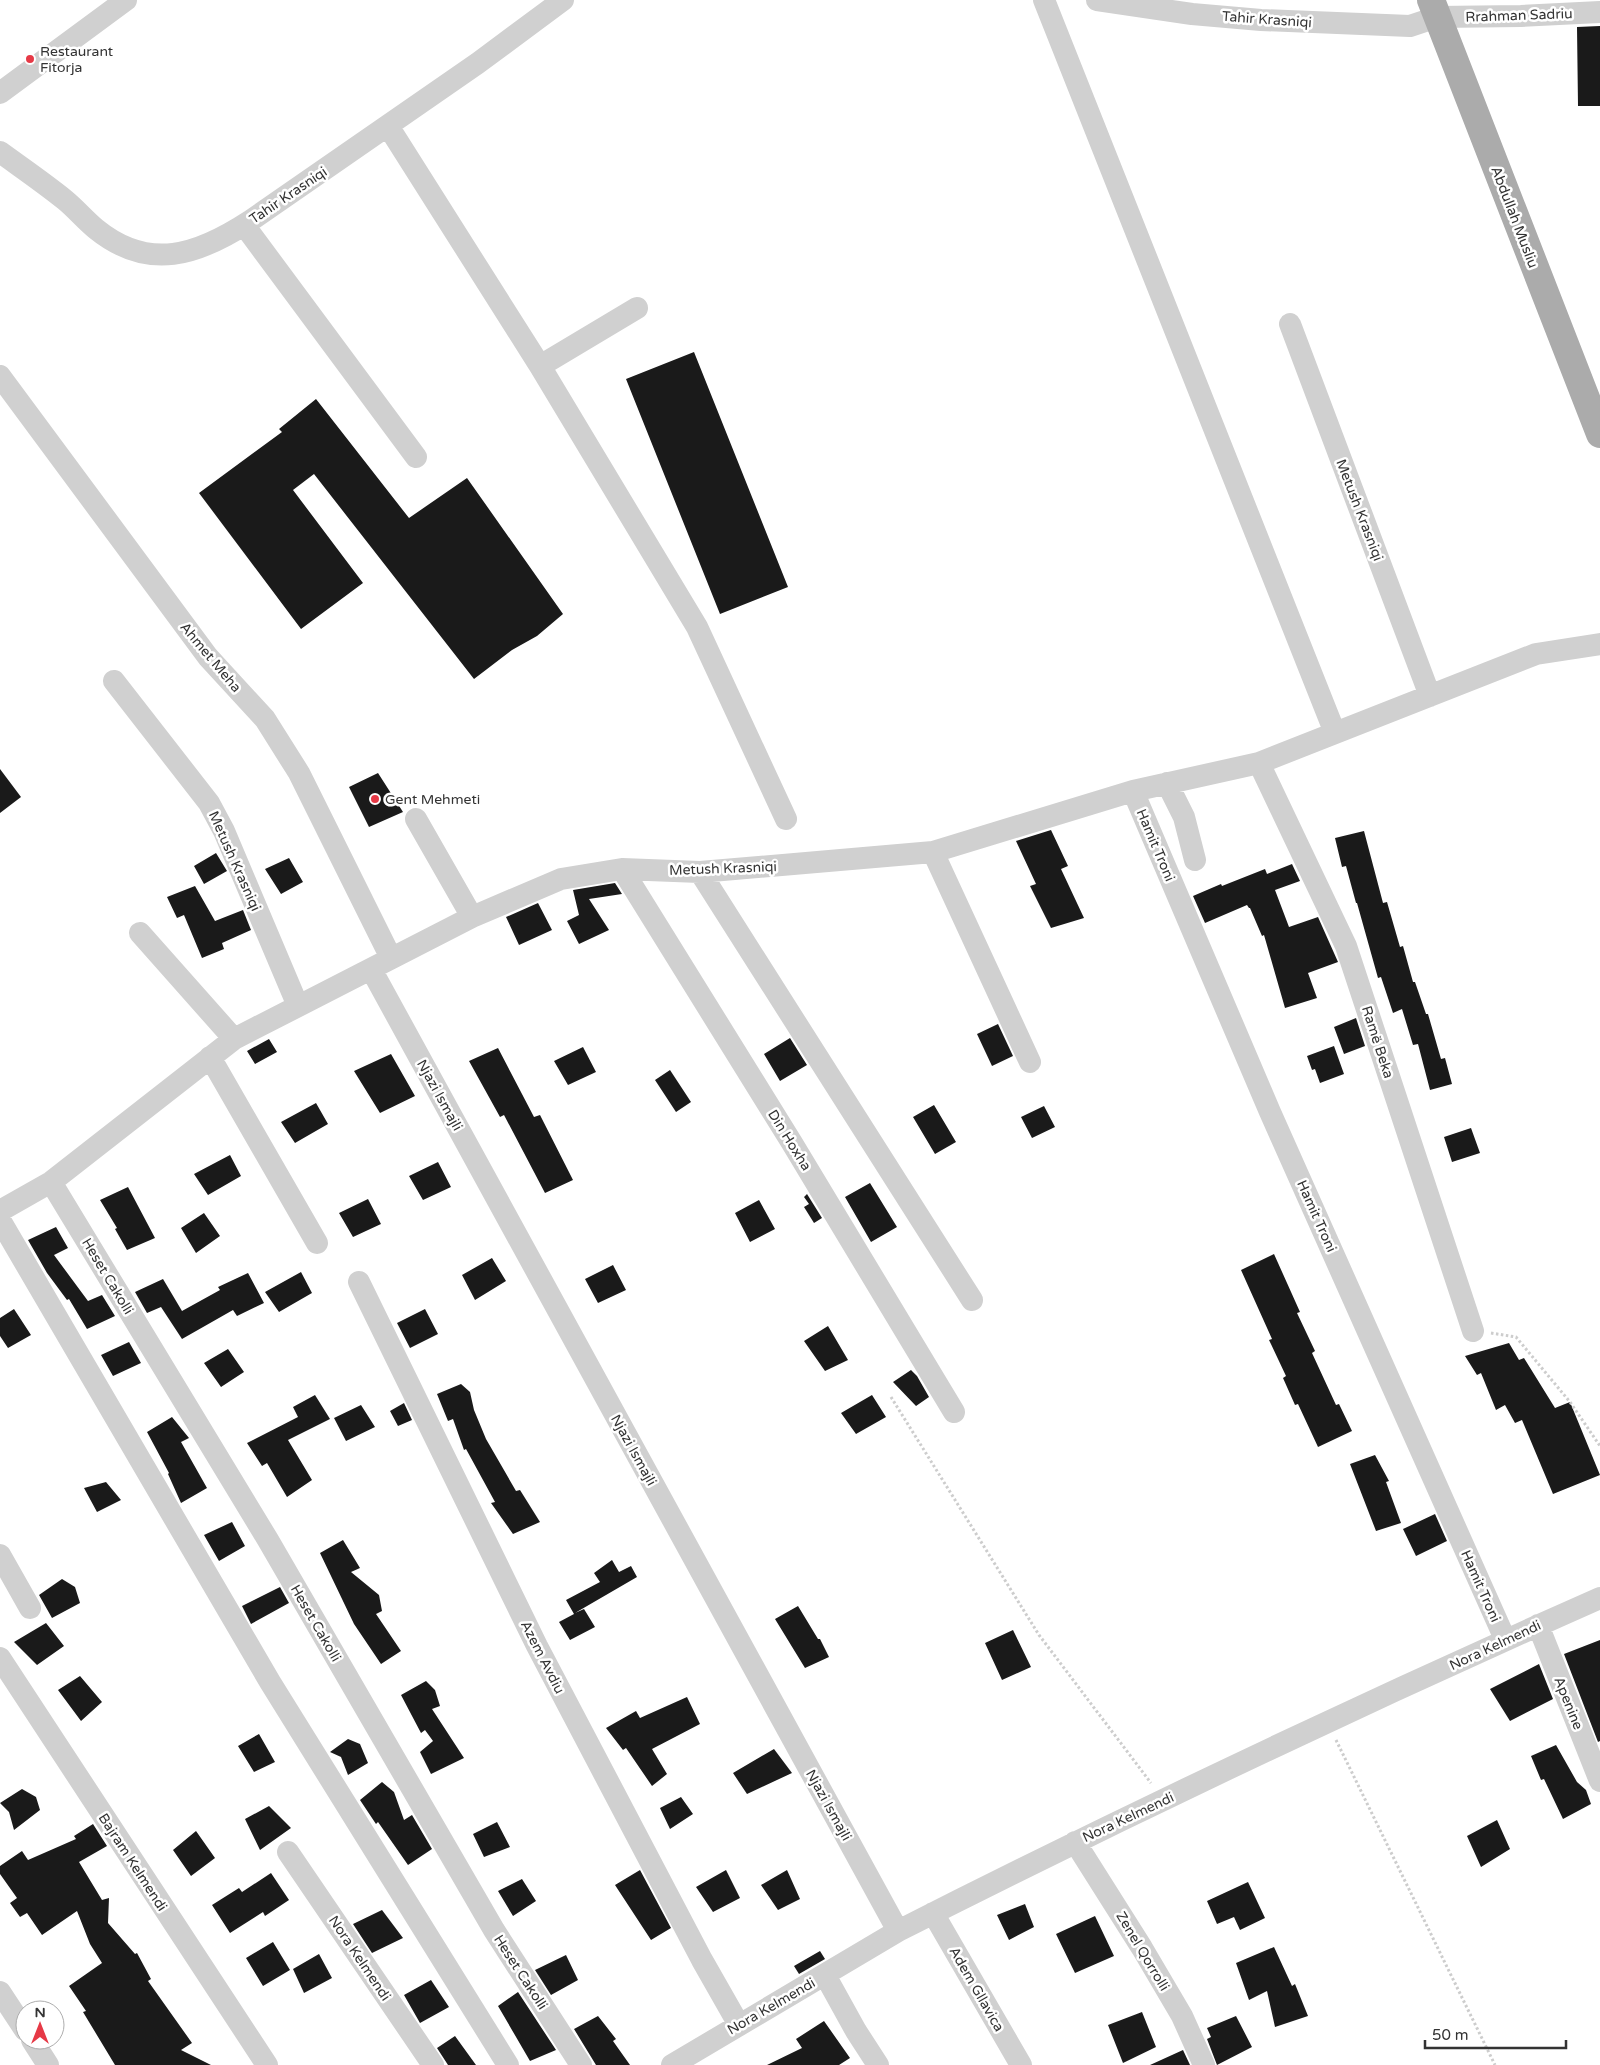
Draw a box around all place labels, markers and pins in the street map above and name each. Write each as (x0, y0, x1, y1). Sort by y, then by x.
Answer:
place label: Restaurant Fitorja (40, 43, 114, 76)
marker: Restaurant Fitorja (24, 53, 36, 65)
place label: Gent Mehmeti (385, 791, 480, 808)
marker: Gent Mehmeti (369, 793, 381, 805)

